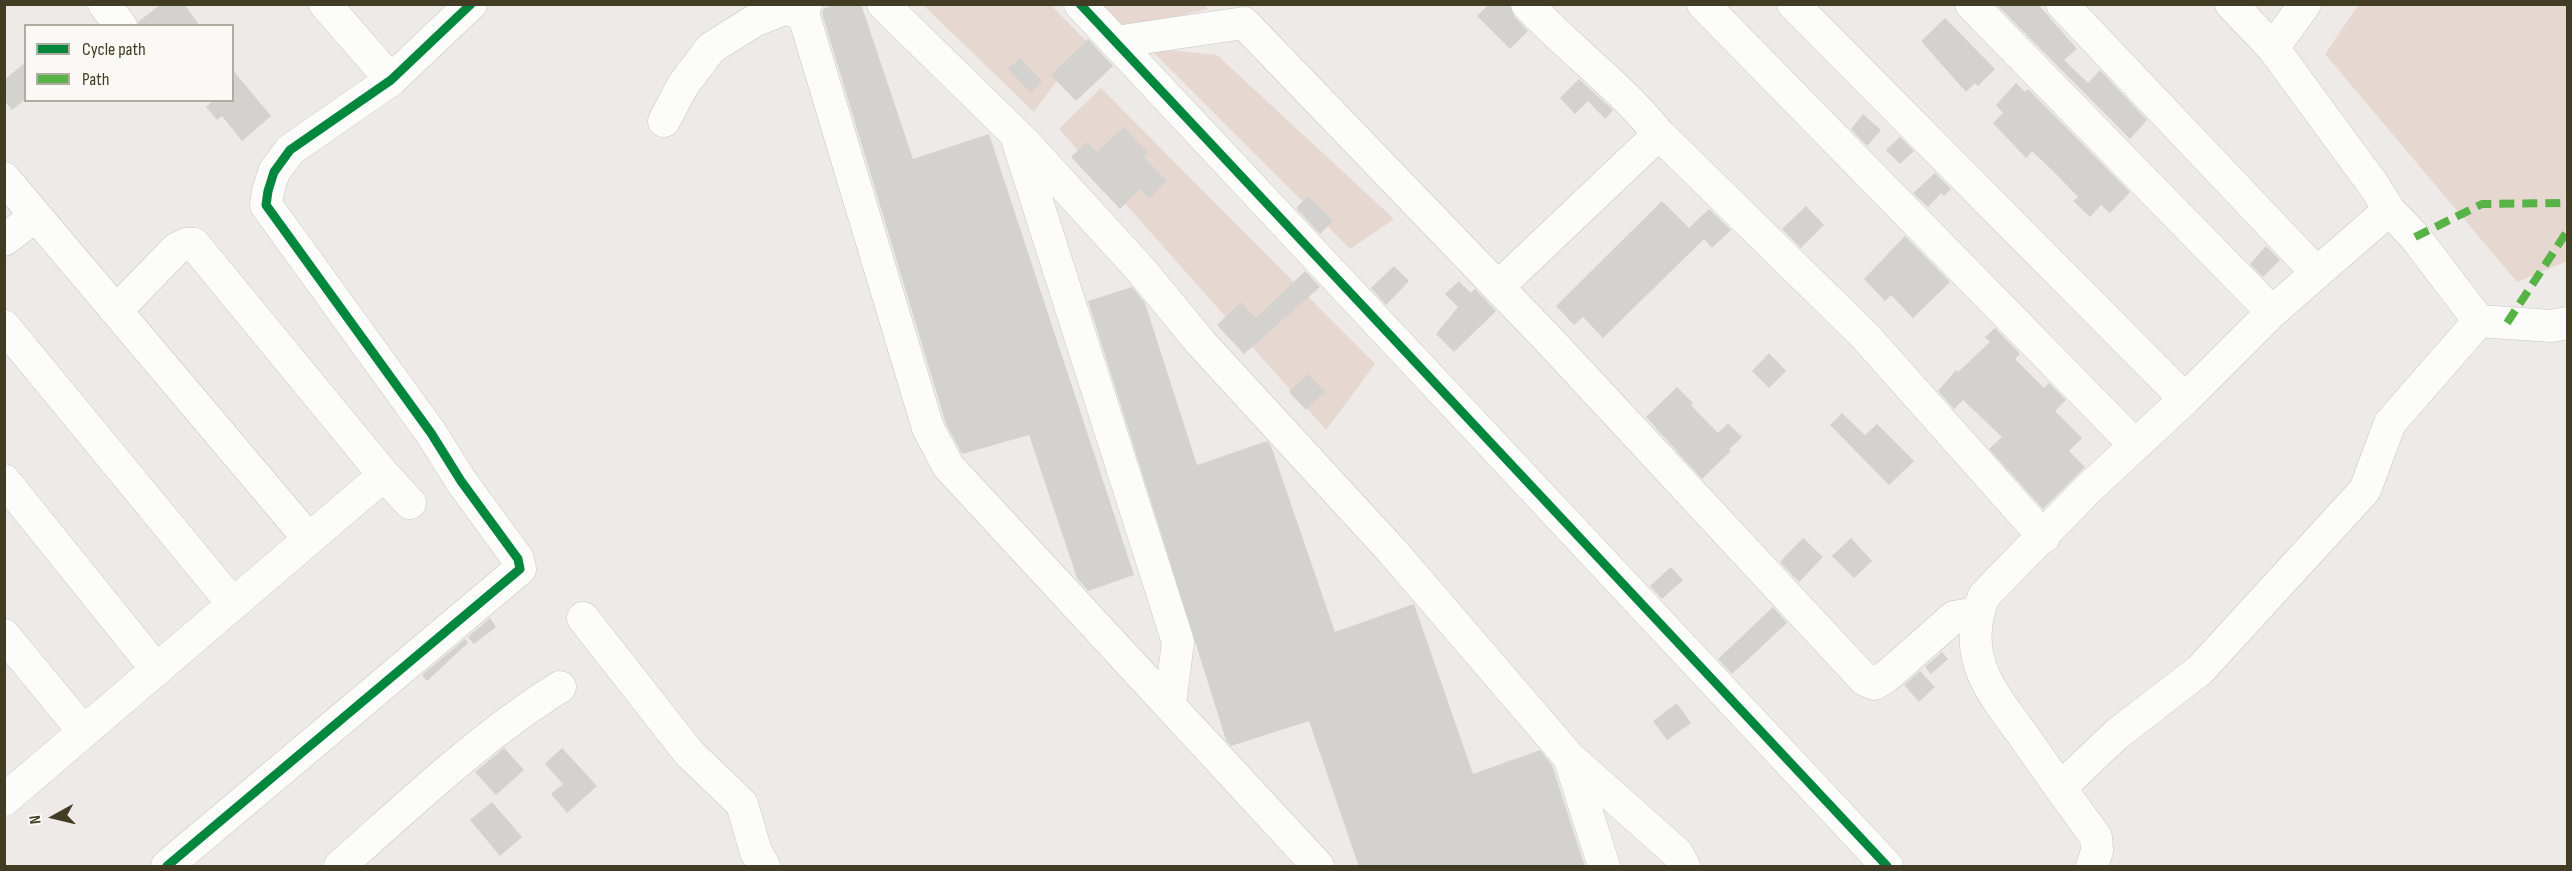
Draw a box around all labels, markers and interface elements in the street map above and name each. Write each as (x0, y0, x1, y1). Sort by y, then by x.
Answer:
legend (24, 24, 234, 102)
text: Cycle path (82, 39, 146, 60)
text: Path (82, 69, 110, 90)
north arrow (24, 787, 84, 847)
text: N (26, 814, 46, 825)

